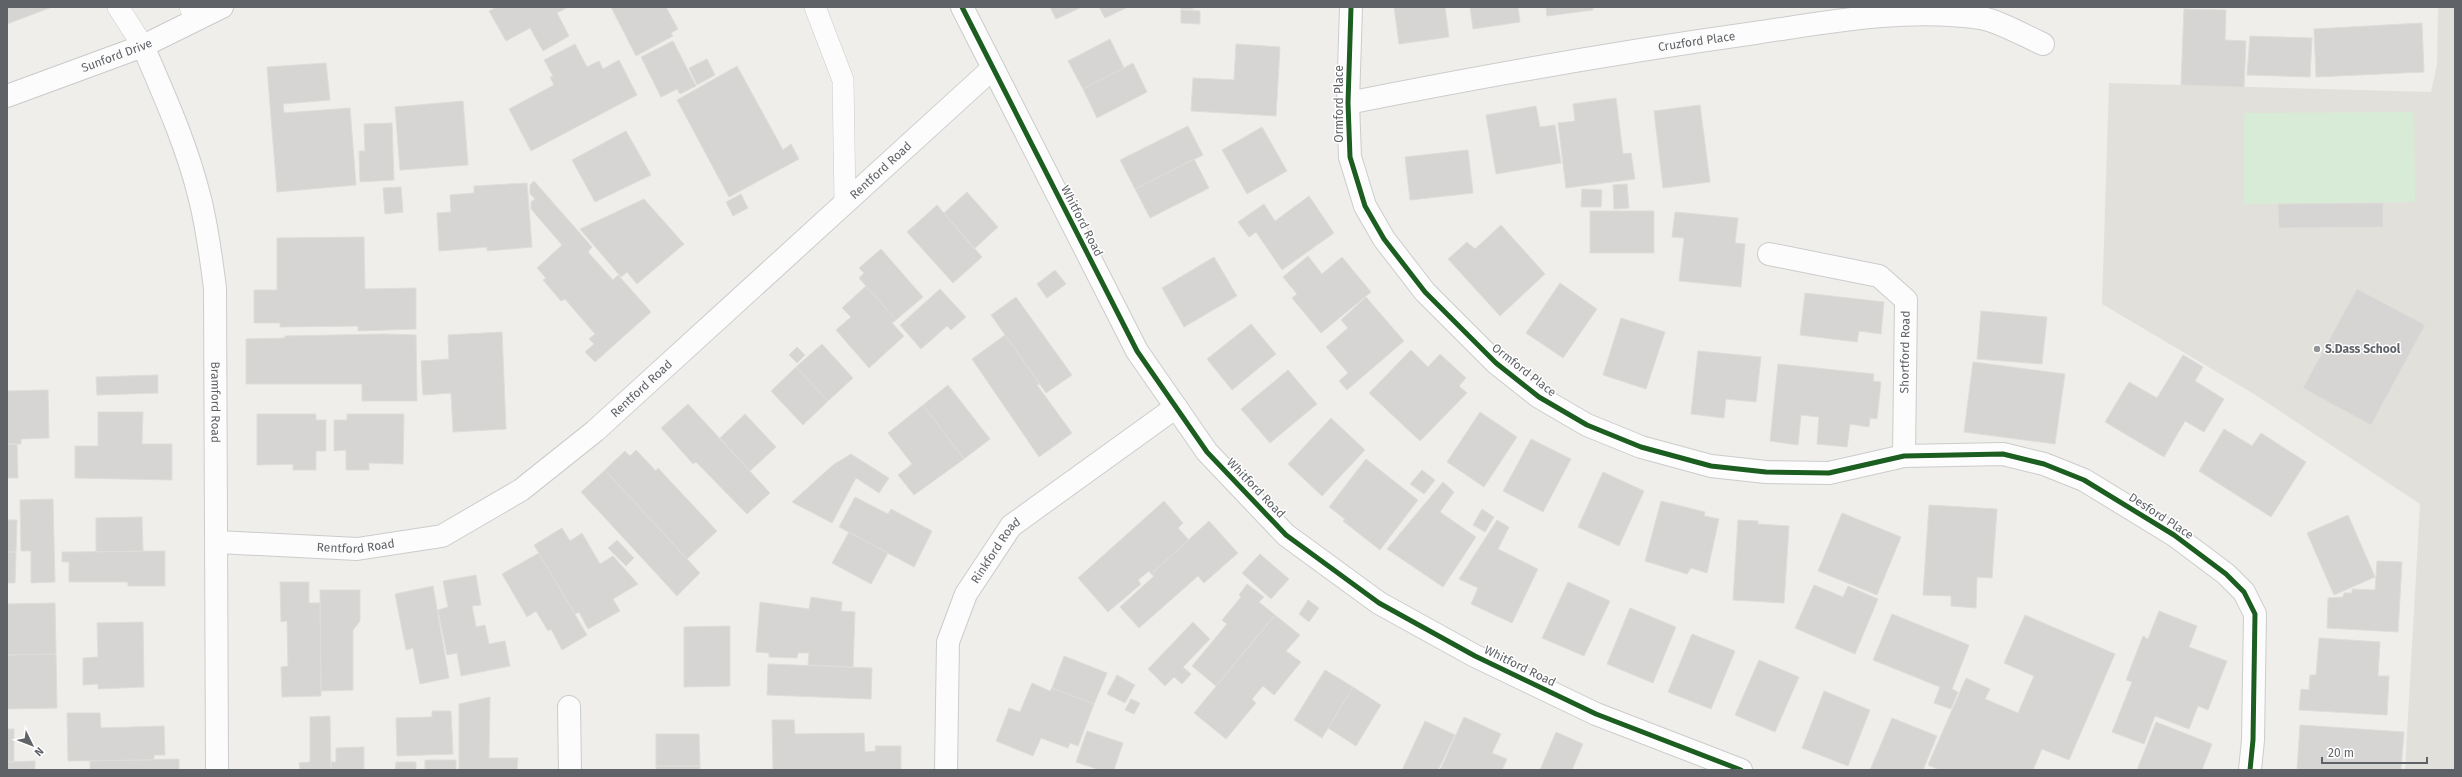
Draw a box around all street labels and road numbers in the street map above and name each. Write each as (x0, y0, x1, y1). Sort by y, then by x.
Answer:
street label: Cruzford Place (1657, 29, 1736, 54)
street label: Sunford Drive (80, 36, 154, 75)
street label: Ormford Place (1332, 65, 1346, 143)
street label: Rentford Road (847, 139, 914, 202)
street label: Whitford Road (1058, 183, 1106, 259)
street label: Shortford Road (1897, 311, 1913, 393)
street label: Ormford Place (1489, 341, 1559, 399)
street label: Rentford Road (608, 357, 675, 420)
street label: Bramford Road (208, 361, 223, 443)
street label: Whitford Road (1224, 455, 1288, 521)
street label: Desford Place (2126, 490, 2196, 542)
street label: Rinkford Road (968, 515, 1023, 586)
street label: Rentford Road (316, 536, 396, 556)
street label: Whitford Road (1482, 643, 1558, 689)

